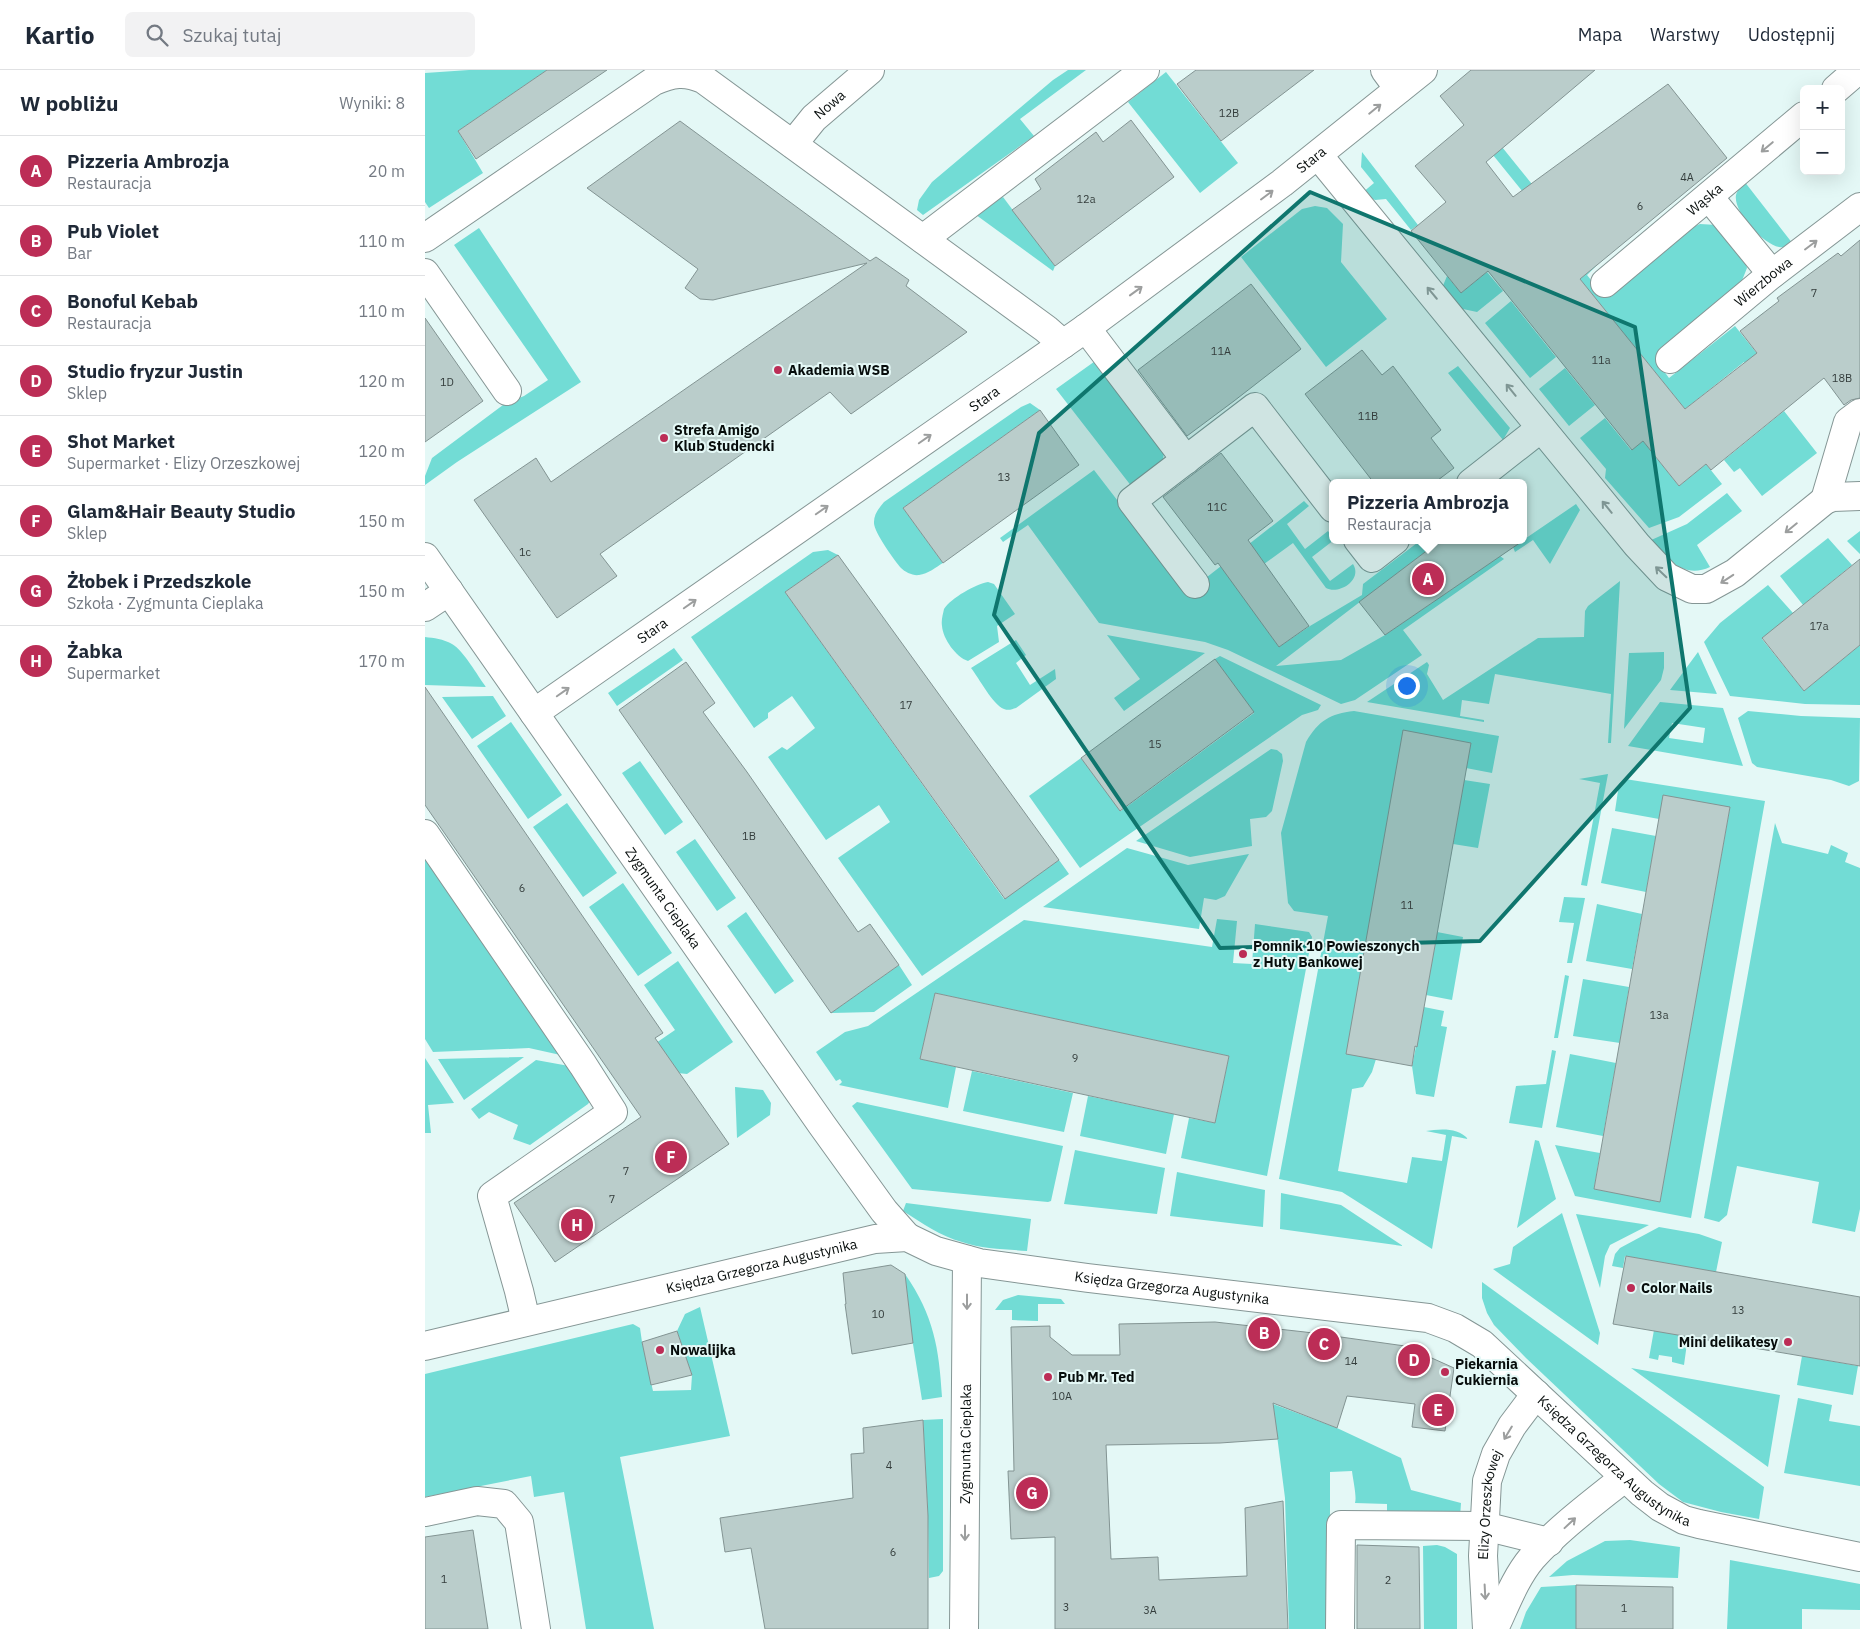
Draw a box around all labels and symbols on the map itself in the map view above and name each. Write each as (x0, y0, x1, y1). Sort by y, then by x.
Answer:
street label: Nowa (810, 86, 849, 123)
one-way arrow (1369, 103, 1382, 114)
house number: 12B (1219, 106, 1239, 120)
street label: Stara (1292, 142, 1330, 177)
one-way arrow (1760, 142, 1773, 153)
house number: 4A (1680, 170, 1694, 184)
street label: Wąska (1683, 179, 1727, 220)
one-way arrow (1260, 190, 1274, 200)
house number: 12a (1076, 192, 1096, 206)
house number: 6 (1637, 199, 1643, 213)
one-way arrow (1804, 239, 1817, 250)
street label: Wierzbowa (1731, 253, 1796, 311)
one-way arrow (1129, 286, 1142, 297)
house number: 7 (1811, 286, 1817, 300)
one-way arrow (1426, 287, 1437, 300)
house number: 11A (1211, 344, 1231, 358)
house number: 11a (1591, 353, 1611, 367)
place label: Akademia WSB (788, 361, 890, 379)
marker: Akademia WSB (772, 364, 784, 376)
house number: 18B (1832, 371, 1852, 385)
house number: 1D (440, 375, 454, 389)
street label: Stara (966, 382, 1003, 416)
one-way arrow (1505, 384, 1516, 397)
house number: 11B (1358, 409, 1378, 423)
place label: Strefa Amigo Klub Studencki (674, 421, 774, 455)
marker: Strefa Amigo Klub Studencki (658, 432, 670, 444)
one-way arrow (918, 434, 932, 444)
house number: 13 (997, 470, 1011, 484)
house number: 11C (1207, 500, 1227, 514)
one-way arrow (1601, 501, 1612, 514)
one-way arrow (815, 505, 829, 515)
one-way arrow (1785, 522, 1798, 533)
house number: 1c (519, 545, 532, 559)
pin: A (1412, 560, 1444, 598)
one-way arrow (1655, 566, 1667, 578)
one-way arrow (1720, 573, 1734, 584)
one-way arrow (682, 599, 696, 609)
street label: Stara (633, 613, 671, 647)
house number: 17a (1809, 619, 1829, 633)
your location (1394, 673, 1420, 699)
one-way arrow (556, 687, 570, 697)
house number: 17 (899, 698, 913, 712)
house number: 15 (1148, 737, 1162, 751)
house number: 1B (742, 829, 756, 843)
street label: Zygmunta Cieplaka (622, 844, 705, 953)
house number: 6 (519, 881, 525, 895)
house number: 11 (1400, 898, 1414, 912)
place label: Pomnik 10 Powieszonych z Huty Bankowej (1253, 937, 1420, 971)
marker: Pomnik 10 Powieszonych z Huty Bankowej (1237, 948, 1249, 960)
house number: 13a (1649, 1008, 1669, 1022)
house number: 9 (1072, 1051, 1078, 1065)
pin: F (655, 1138, 687, 1176)
house number: 7 (623, 1164, 629, 1178)
house number: 7 (609, 1192, 615, 1206)
pin: H (561, 1206, 593, 1244)
street label: Księdza Grzegorza Augustynika (664, 1234, 860, 1297)
street label: Księdza Grzegorza Augustynika (1073, 1267, 1271, 1308)
place label: Color Nails (1641, 1279, 1713, 1297)
marker: Color Nails (1625, 1282, 1637, 1294)
one-way arrow (962, 1294, 972, 1310)
house number: 13 (1731, 1303, 1745, 1317)
house number: 10 (871, 1307, 885, 1321)
pin: B (1248, 1314, 1280, 1352)
pin: C (1308, 1325, 1340, 1363)
place label: Mini delikatesy (1679, 1333, 1779, 1351)
marker: Mini delikatesy (1782, 1336, 1794, 1348)
place label: Nowalijka (670, 1341, 736, 1359)
pin: D (1398, 1341, 1430, 1379)
marker: Nowalijka (654, 1344, 666, 1356)
house number: 14 (1344, 1354, 1358, 1368)
place label: Piekarnia Cukiernia (1455, 1355, 1518, 1389)
marker: Piekarnia Cukiernia (1439, 1366, 1451, 1378)
place label: Pub Mr. Ted (1058, 1368, 1135, 1386)
marker: Pub Mr. Ted (1042, 1371, 1054, 1383)
street label: Zygmunta Cieplaka (956, 1383, 975, 1504)
house number: 10A (1052, 1389, 1072, 1403)
pin: E (1422, 1391, 1454, 1429)
street label: Księdza Grzegorza Augustynika (1534, 1391, 1693, 1530)
one-way arrow (1502, 1426, 1512, 1440)
street label: Elizy Orzeszkowej (1474, 1446, 1506, 1560)
house number: 4 (886, 1458, 893, 1472)
pin: G (1016, 1474, 1048, 1512)
one-way arrow (1563, 1517, 1576, 1529)
one-way arrow (960, 1524, 970, 1541)
house number: 6 (890, 1545, 896, 1559)
house number: 1 (441, 1572, 448, 1586)
house number: 2 (1385, 1573, 1391, 1587)
one-way arrow (1481, 1583, 1490, 1599)
house number: 3 (1063, 1600, 1069, 1614)
house number: 1 (1621, 1601, 1628, 1615)
house number: 3A (1143, 1603, 1157, 1617)

